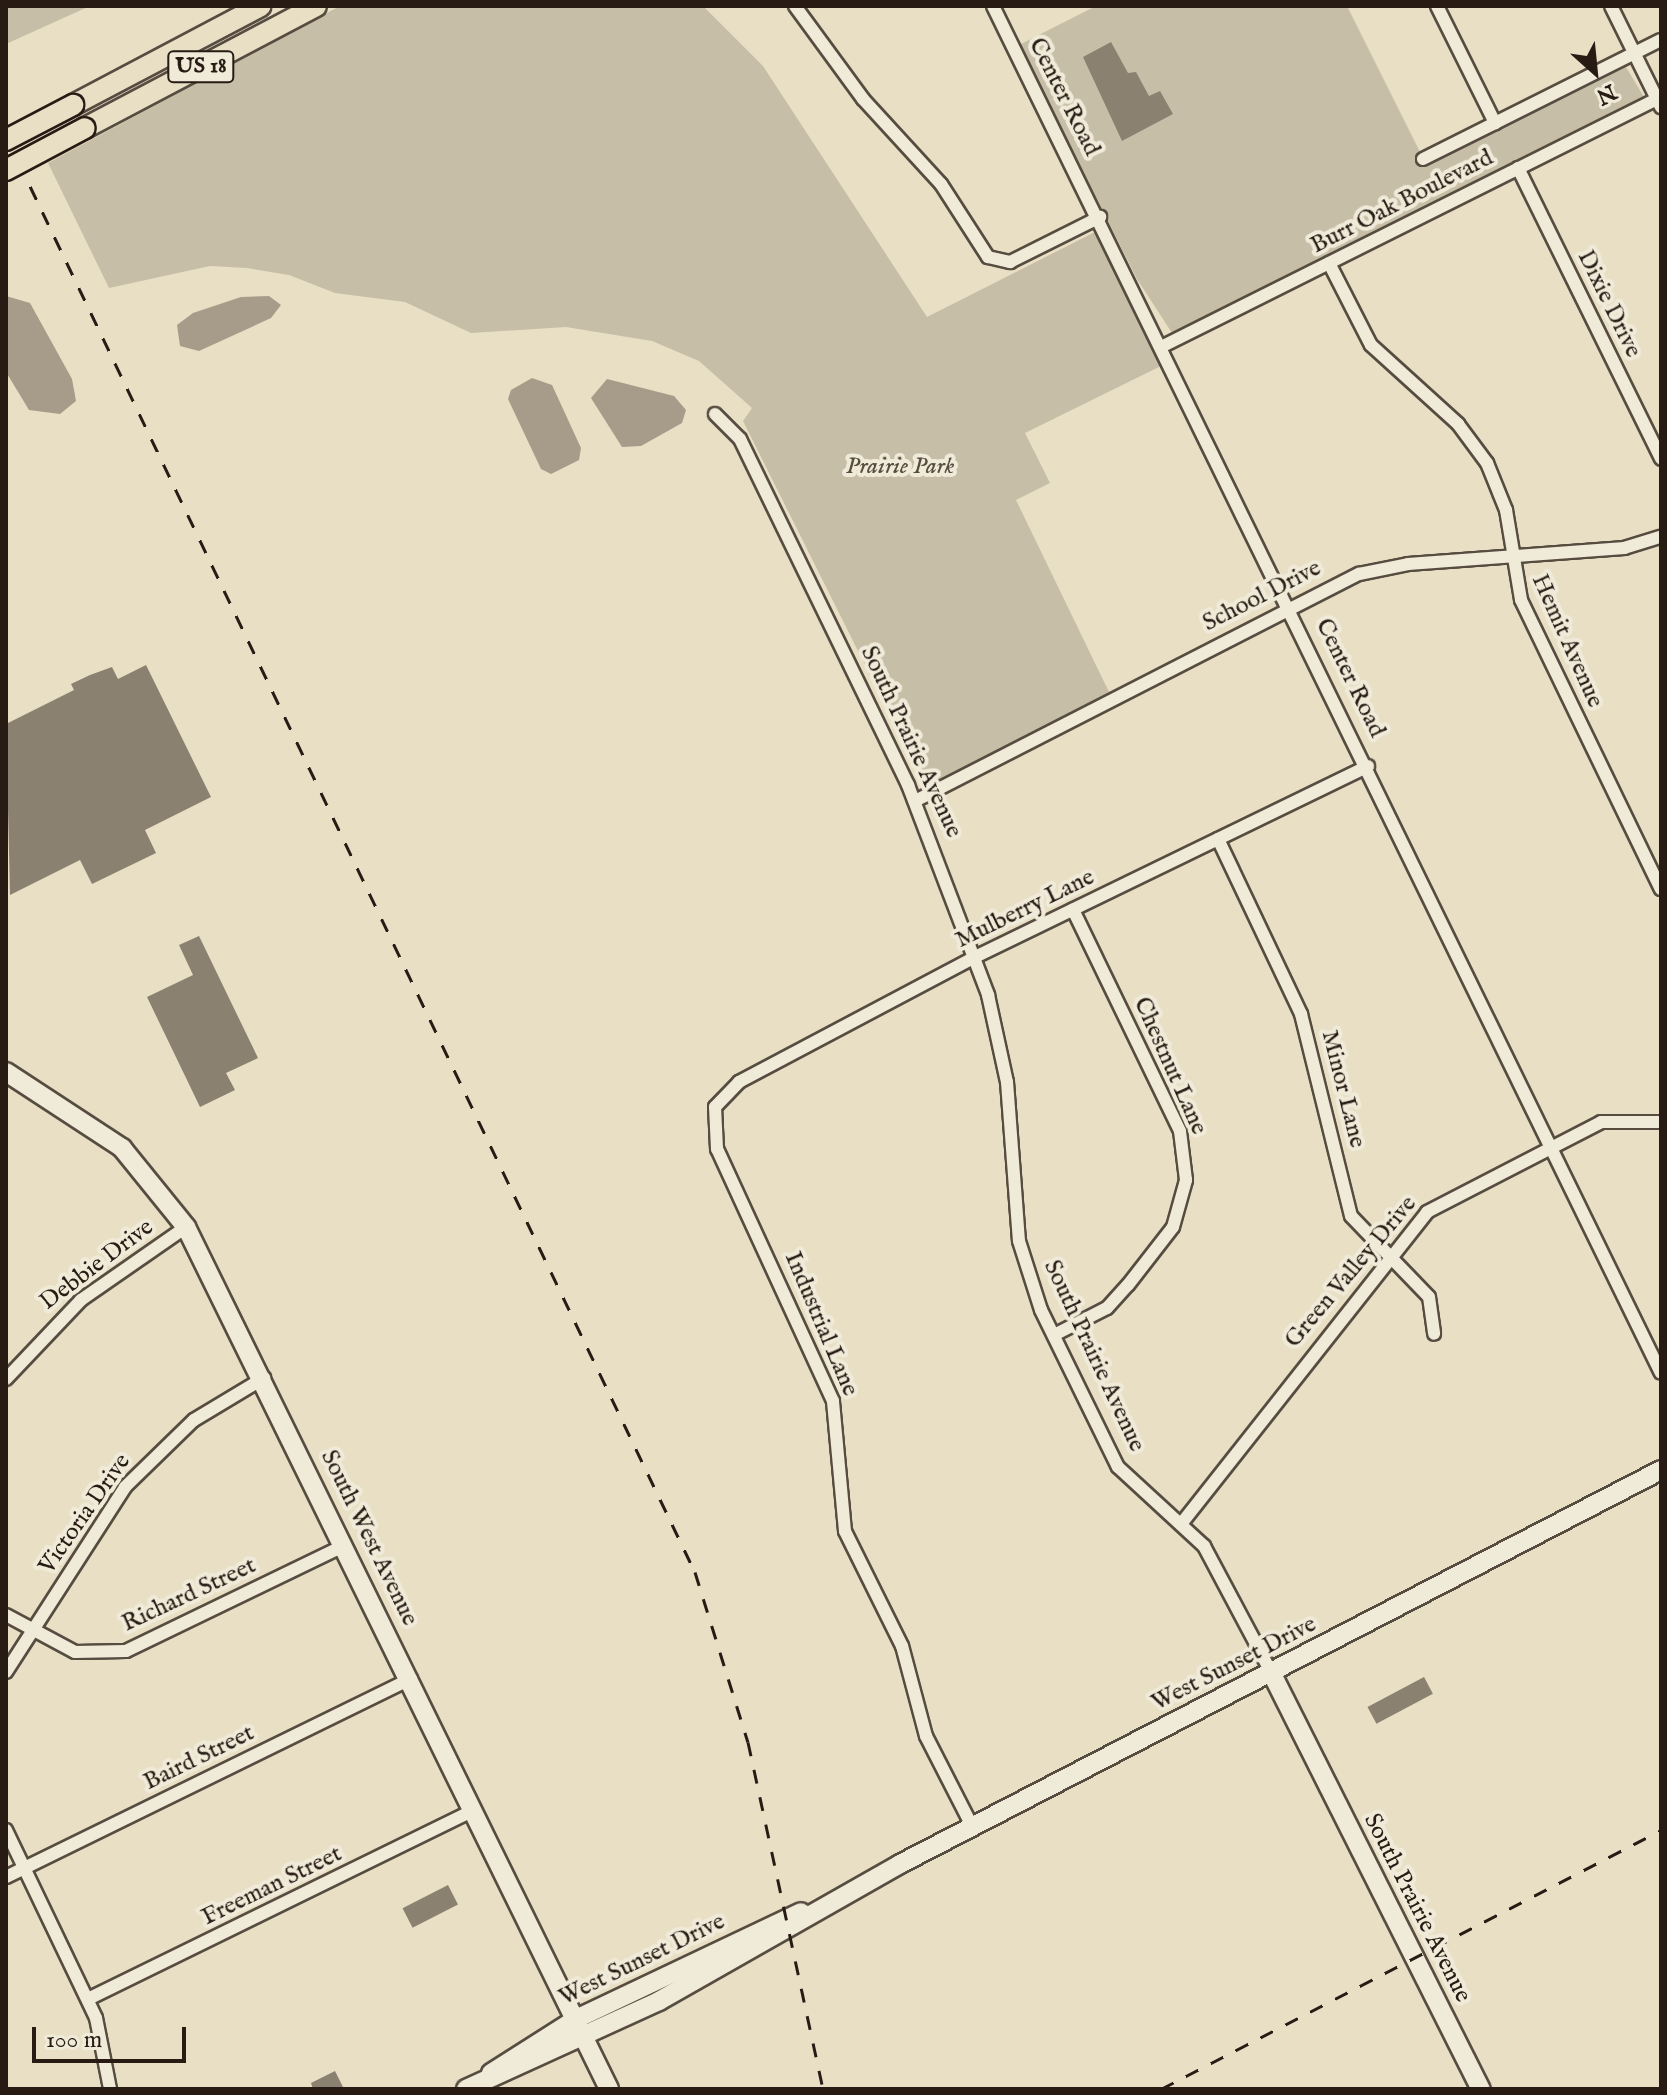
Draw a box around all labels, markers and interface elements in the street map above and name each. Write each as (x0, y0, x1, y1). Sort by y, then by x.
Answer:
north arrow (1555, 32, 1635, 112)
street label: Center Road (1022, 33, 1106, 161)
road number: US 18 (167, 49, 235, 85)
text: N (1591, 77, 1621, 110)
street label: Burr Oak Boulevard (1306, 144, 1498, 260)
street label: Dixie Drive (1571, 246, 1647, 362)
park label: Prairie Park (846, 453, 954, 481)
street label: School Drive (1198, 554, 1326, 638)
street label: Hemit Avenue (1525, 570, 1609, 712)
street label: Center Road (1309, 614, 1391, 742)
street label: South Prairie Avenue (854, 642, 968, 842)
street label: Mulberry Lane (951, 863, 1099, 955)
street label: Chestnut Lane (1127, 993, 1213, 1139)
street label: Minor Lane (1315, 1027, 1371, 1151)
street label: Green Valley Drive (1279, 1190, 1423, 1354)
street label: Debbie Drive (35, 1213, 159, 1317)
street label: Industrial Lane (778, 1248, 864, 1400)
street label: South Prairie Avenue (1037, 1256, 1151, 1456)
street label: South West Avenue (314, 1445, 424, 1631)
street label: Victoria Drive (33, 1448, 137, 1580)
street label: Richard Street (117, 1551, 261, 1639)
street label: West Sunset Drive (1147, 1610, 1321, 1718)
street label: Baird Street (139, 1719, 259, 1797)
street label: South Prairie Avenue (1357, 1809, 1477, 2007)
street label: Freeman Street (197, 1840, 347, 1932)
street label: West Sunset Drive (554, 1907, 730, 2013)
scale bar (36, 2011, 190, 2061)
text: 100 m (46, 2025, 102, 2056)

